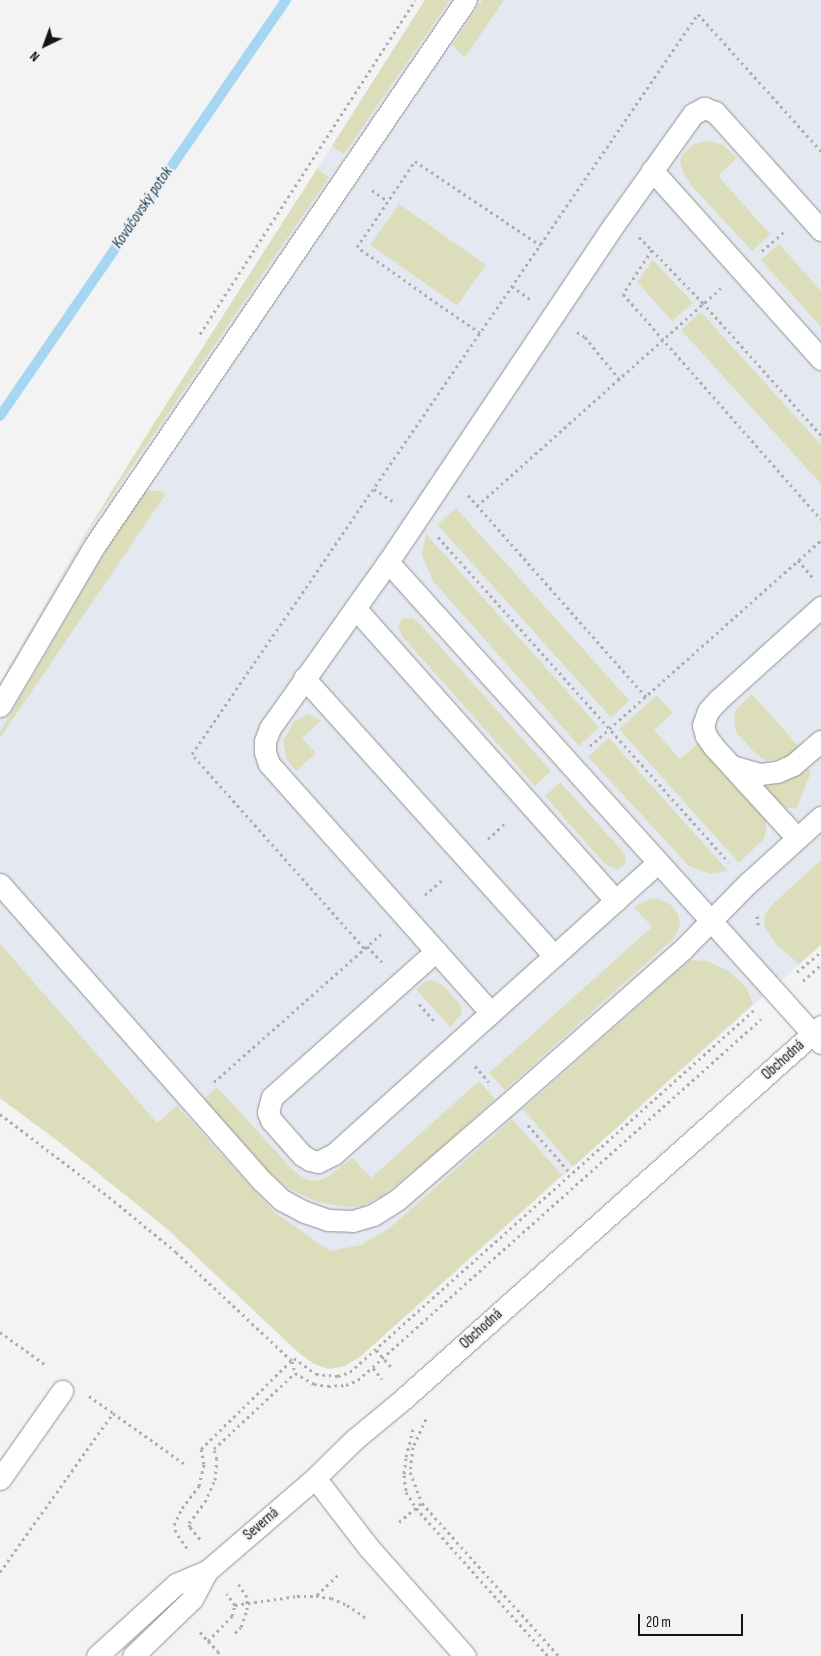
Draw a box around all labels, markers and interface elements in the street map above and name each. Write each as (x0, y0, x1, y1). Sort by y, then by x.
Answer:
north arrow (20, 20, 70, 70)
text: N (26, 48, 43, 65)
water label: Kováčovský potok (109, 163, 177, 253)
street label: Obchodná (758, 1036, 808, 1084)
street label: Obchodná (456, 1305, 506, 1353)
street label: Severná (240, 1504, 282, 1544)
scale bar (641, 1604, 746, 1636)
text: 20 m (646, 1613, 671, 1632)

